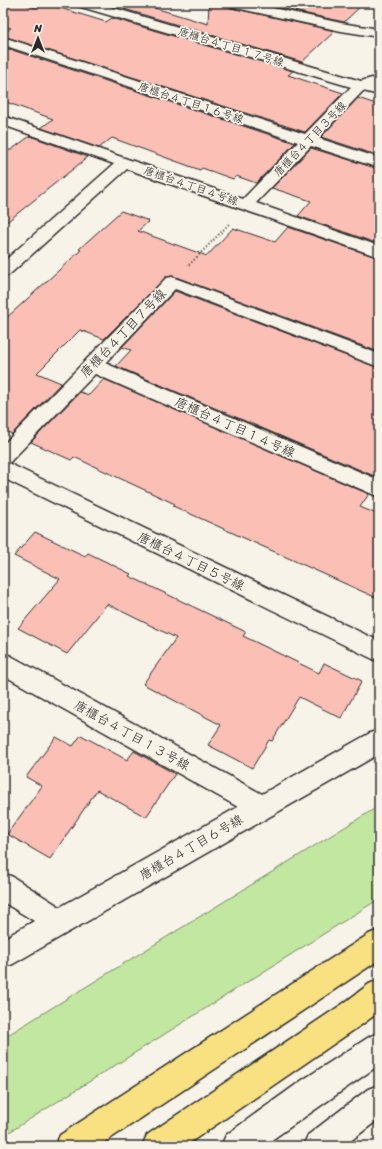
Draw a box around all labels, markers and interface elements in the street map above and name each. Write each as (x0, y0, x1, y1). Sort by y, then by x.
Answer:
north arrow (18, 18, 58, 58)
text: N (33, 19, 42, 38)
street label: 唐櫃台４丁目１７号線 (176, 22, 286, 72)
street label: 唐櫃台４丁目１６号線 (136, 77, 246, 129)
street label: 唐櫃台４丁目３号線 (269, 97, 351, 181)
street label: 唐櫃台４丁目４号線 (141, 161, 241, 211)
street label: 唐櫃台４丁目７号線 (74, 282, 173, 383)
street label: 唐櫃台４丁目１４号線 (171, 390, 300, 464)
street label: 唐櫃台４丁目５号線 (133, 525, 250, 597)
street label: 唐櫃台４丁目１３号線 (70, 693, 195, 777)
street label: 唐櫃台４丁目６号線 (135, 807, 248, 886)

